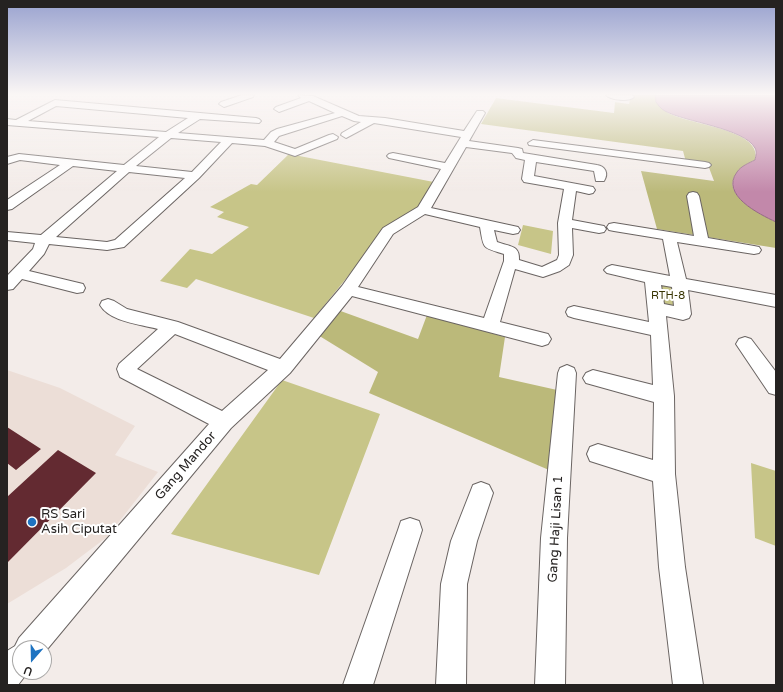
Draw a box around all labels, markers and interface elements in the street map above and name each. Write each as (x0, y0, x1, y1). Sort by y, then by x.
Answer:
park label: RTH-8 (651, 289, 685, 303)
street label: Gang Mandor (152, 429, 220, 503)
street label: Gang Haji Lisan 1 (545, 475, 567, 583)
place label: RS Sari Asih Ciputat (41, 507, 117, 538)
marker: RS Sari Asih Ciputat (26, 516, 38, 528)
north arrow (12, 640, 52, 680)
text: U (22, 663, 34, 678)

